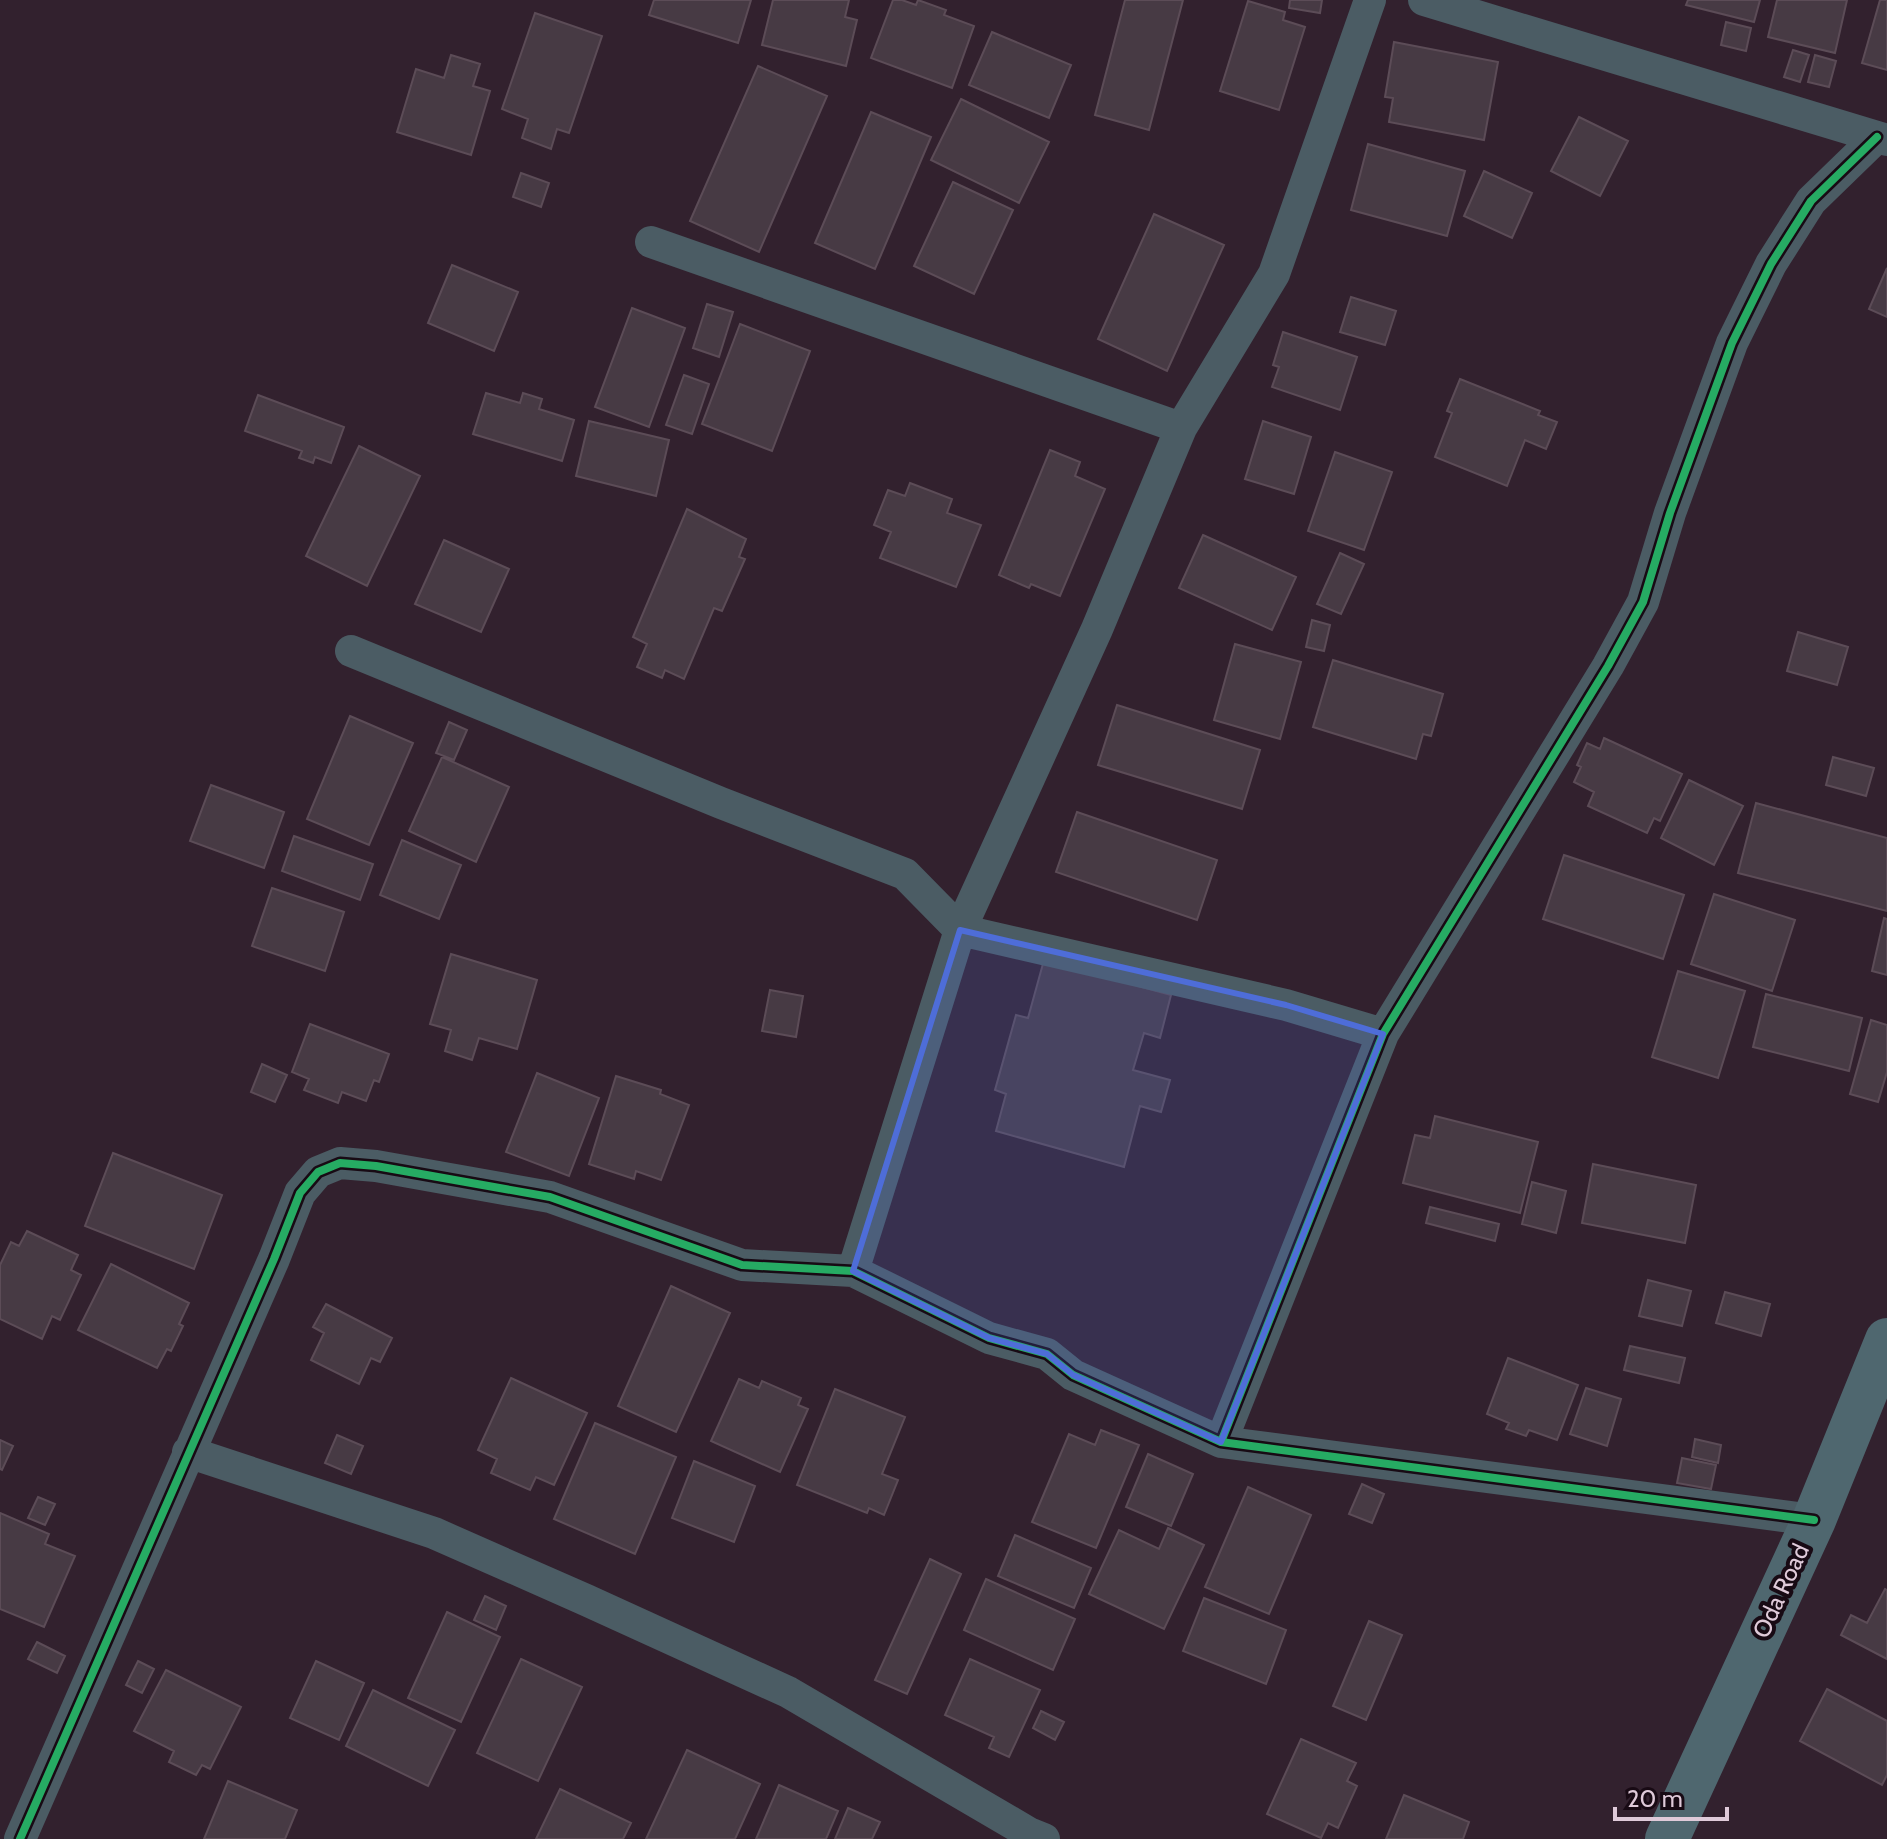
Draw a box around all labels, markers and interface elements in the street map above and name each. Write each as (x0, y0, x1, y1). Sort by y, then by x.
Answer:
street label: Oda Road (1746, 1539, 1815, 1643)
scale bar (1615, 1771, 1727, 1821)
text: 20 m (1627, 1784, 1683, 1813)

